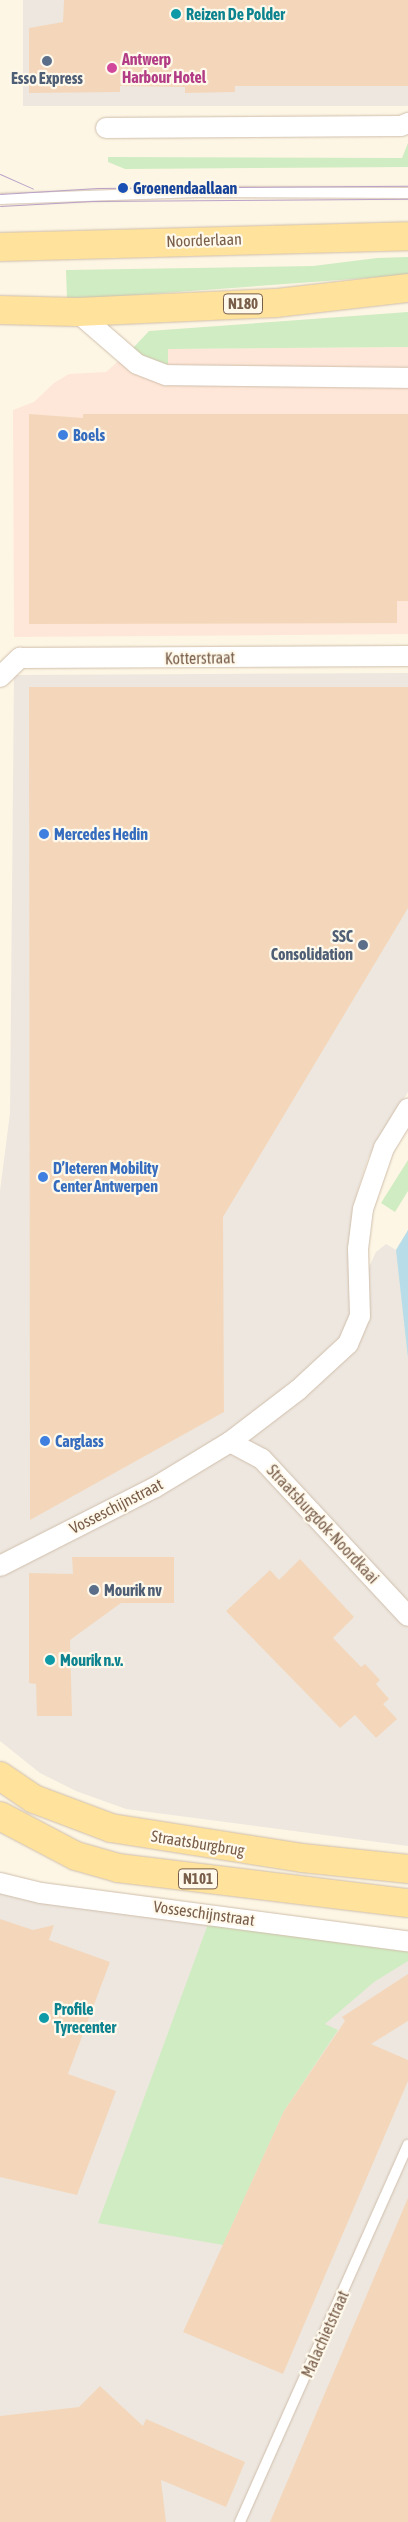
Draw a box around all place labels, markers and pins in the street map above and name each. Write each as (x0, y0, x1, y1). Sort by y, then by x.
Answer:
place label: Reizen De Polder (186, 4, 285, 24)
marker: Reizen De Polder (170, 8, 182, 20)
place label: Antwerp Harbour Hotel (122, 49, 206, 87)
marker: Esso Express (41, 55, 53, 67)
marker: Antwerp Harbour Hotel (106, 62, 118, 74)
place label: Esso Express (11, 68, 83, 88)
place label: Groenendaallaan (133, 178, 237, 198)
marker: Groenendaallaan (117, 182, 129, 194)
place label: Boels (73, 425, 105, 445)
marker: Boels (57, 429, 69, 441)
place label: Mercedes Hedin (54, 824, 148, 844)
marker: Mercedes Hedin (38, 828, 50, 840)
place label: SSC Consolidation (271, 926, 353, 964)
marker: SSC Consolidation (357, 939, 369, 951)
place label: D’Ieteren Mobility Center Antwerpen (53, 1158, 158, 1196)
marker: D’Ieteren Mobility Center Antwerpen (37, 1171, 49, 1183)
place label: Carglass (55, 1431, 104, 1451)
marker: Carglass (39, 1435, 51, 1447)
place label: Mourik nv (104, 1580, 162, 1600)
marker: Mourik nv (88, 1584, 100, 1596)
place label: Mourik n.v. (60, 1650, 123, 1670)
marker: Mourik n.v. (44, 1654, 56, 1666)
place label: Profile Tyrecenter (54, 1999, 116, 2037)
marker: Profile Tyrecenter (38, 2012, 50, 2024)

